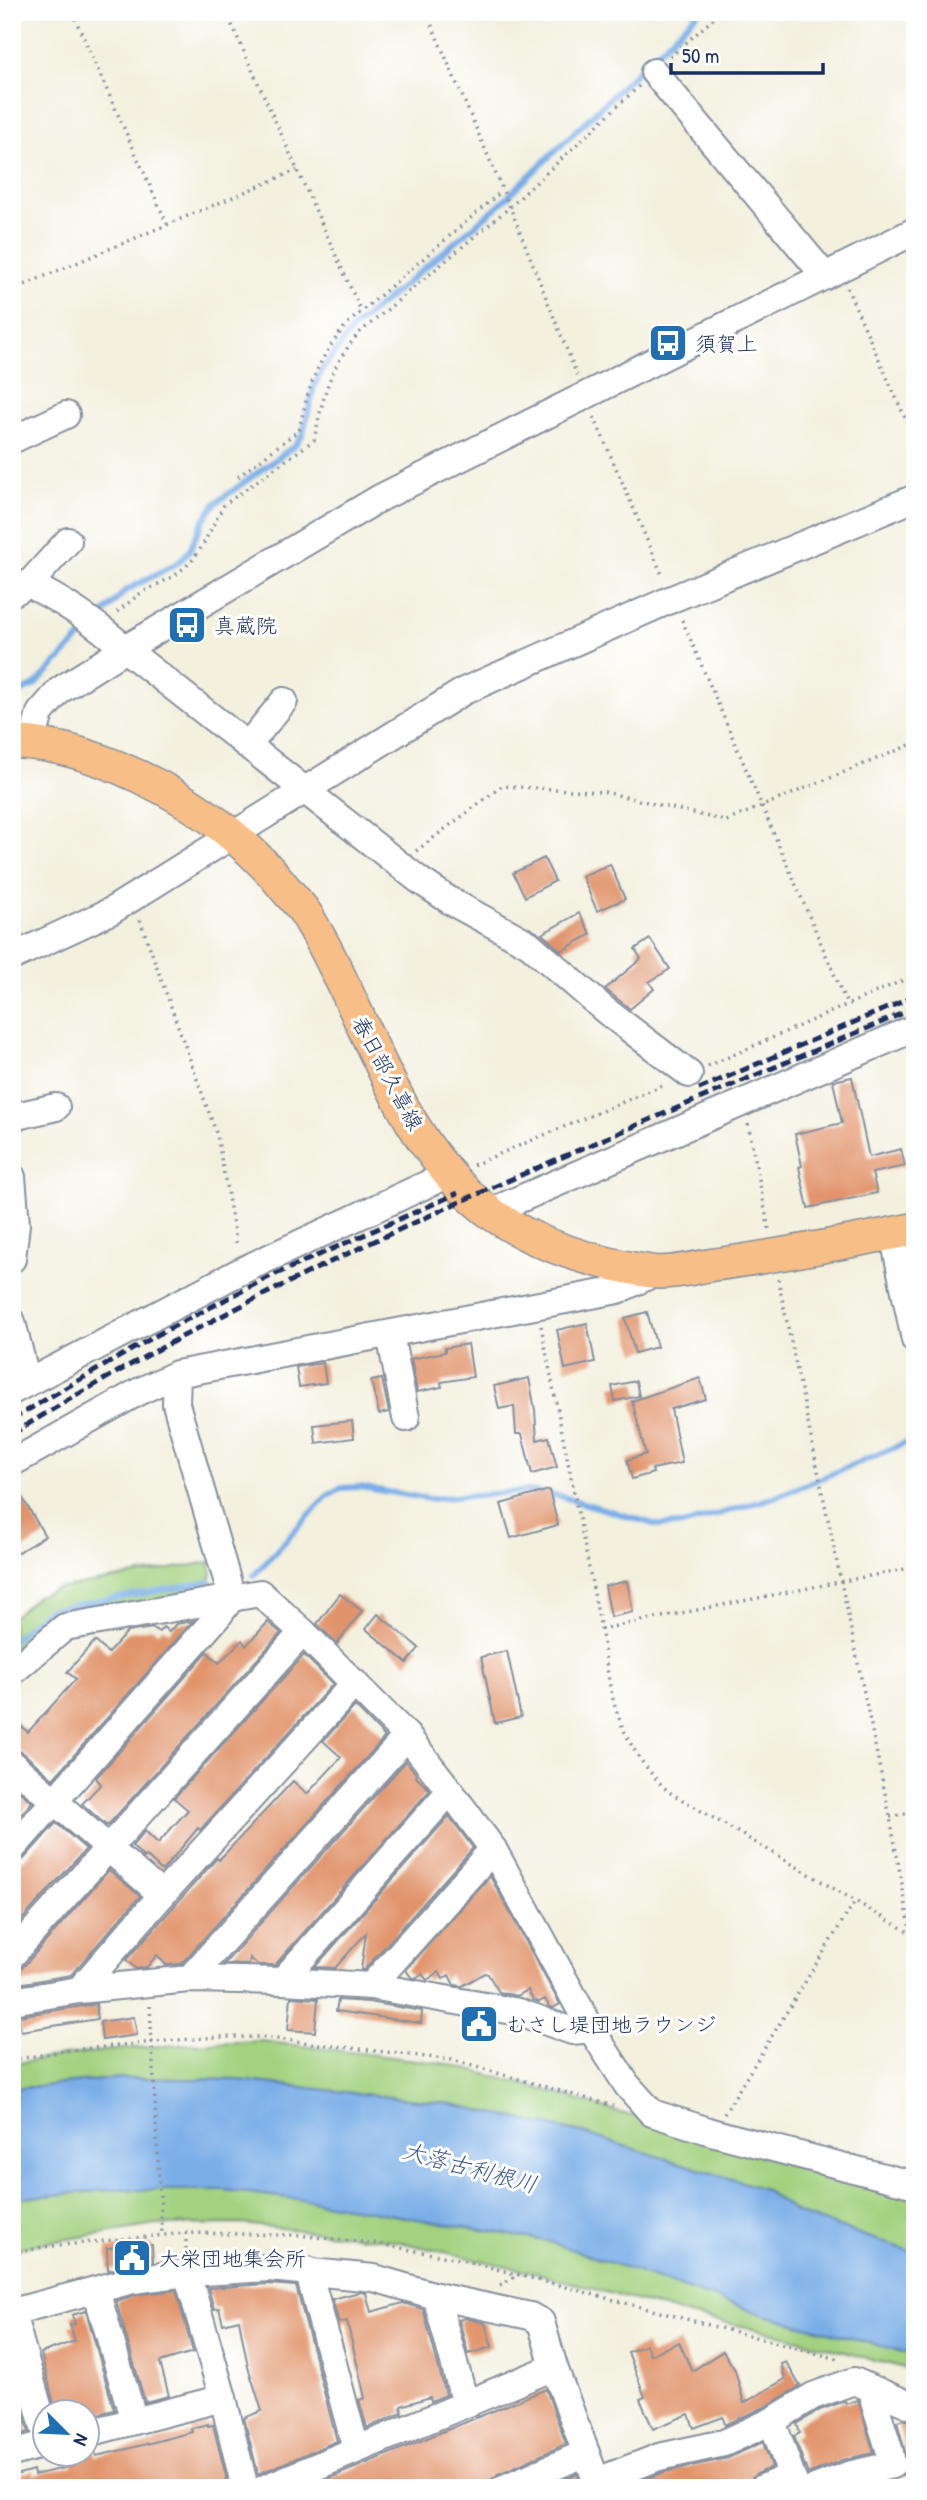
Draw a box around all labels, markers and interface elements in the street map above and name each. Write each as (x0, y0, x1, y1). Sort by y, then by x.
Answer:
scale bar (671, 32, 824, 76)
text: 50 m (682, 41, 719, 70)
bus stop icon: 須賀上 (647, 322, 689, 364)
place label: 須賀上 (695, 329, 758, 358)
bus stop icon: 真蔵院 (166, 604, 208, 646)
place label: 真蔵院 (214, 611, 277, 640)
street label: 春日部久喜線 (346, 1011, 430, 1135)
public building icon: むさし堤団地ラウンジ (458, 2003, 500, 2045)
place label: むさし堤団地ラウンジ (506, 2010, 716, 2039)
water label: 大落古利根川 (399, 2134, 541, 2200)
public building icon: 大栄団地集会所 (111, 2237, 153, 2279)
place label: 大栄団地集会所 (159, 2244, 306, 2273)
north arrow (32, 2398, 102, 2468)
text: N (68, 2430, 95, 2450)

